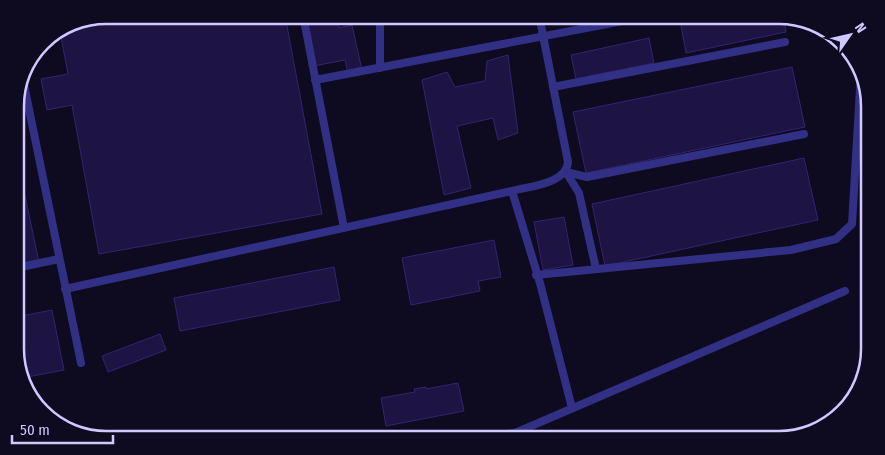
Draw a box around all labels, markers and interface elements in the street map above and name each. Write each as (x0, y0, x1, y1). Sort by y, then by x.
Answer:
north arrow (825, 10, 875, 60)
text: N (851, 20, 870, 36)
scale bar (12, 412, 114, 444)
text: 50 m (20, 421, 50, 439)

